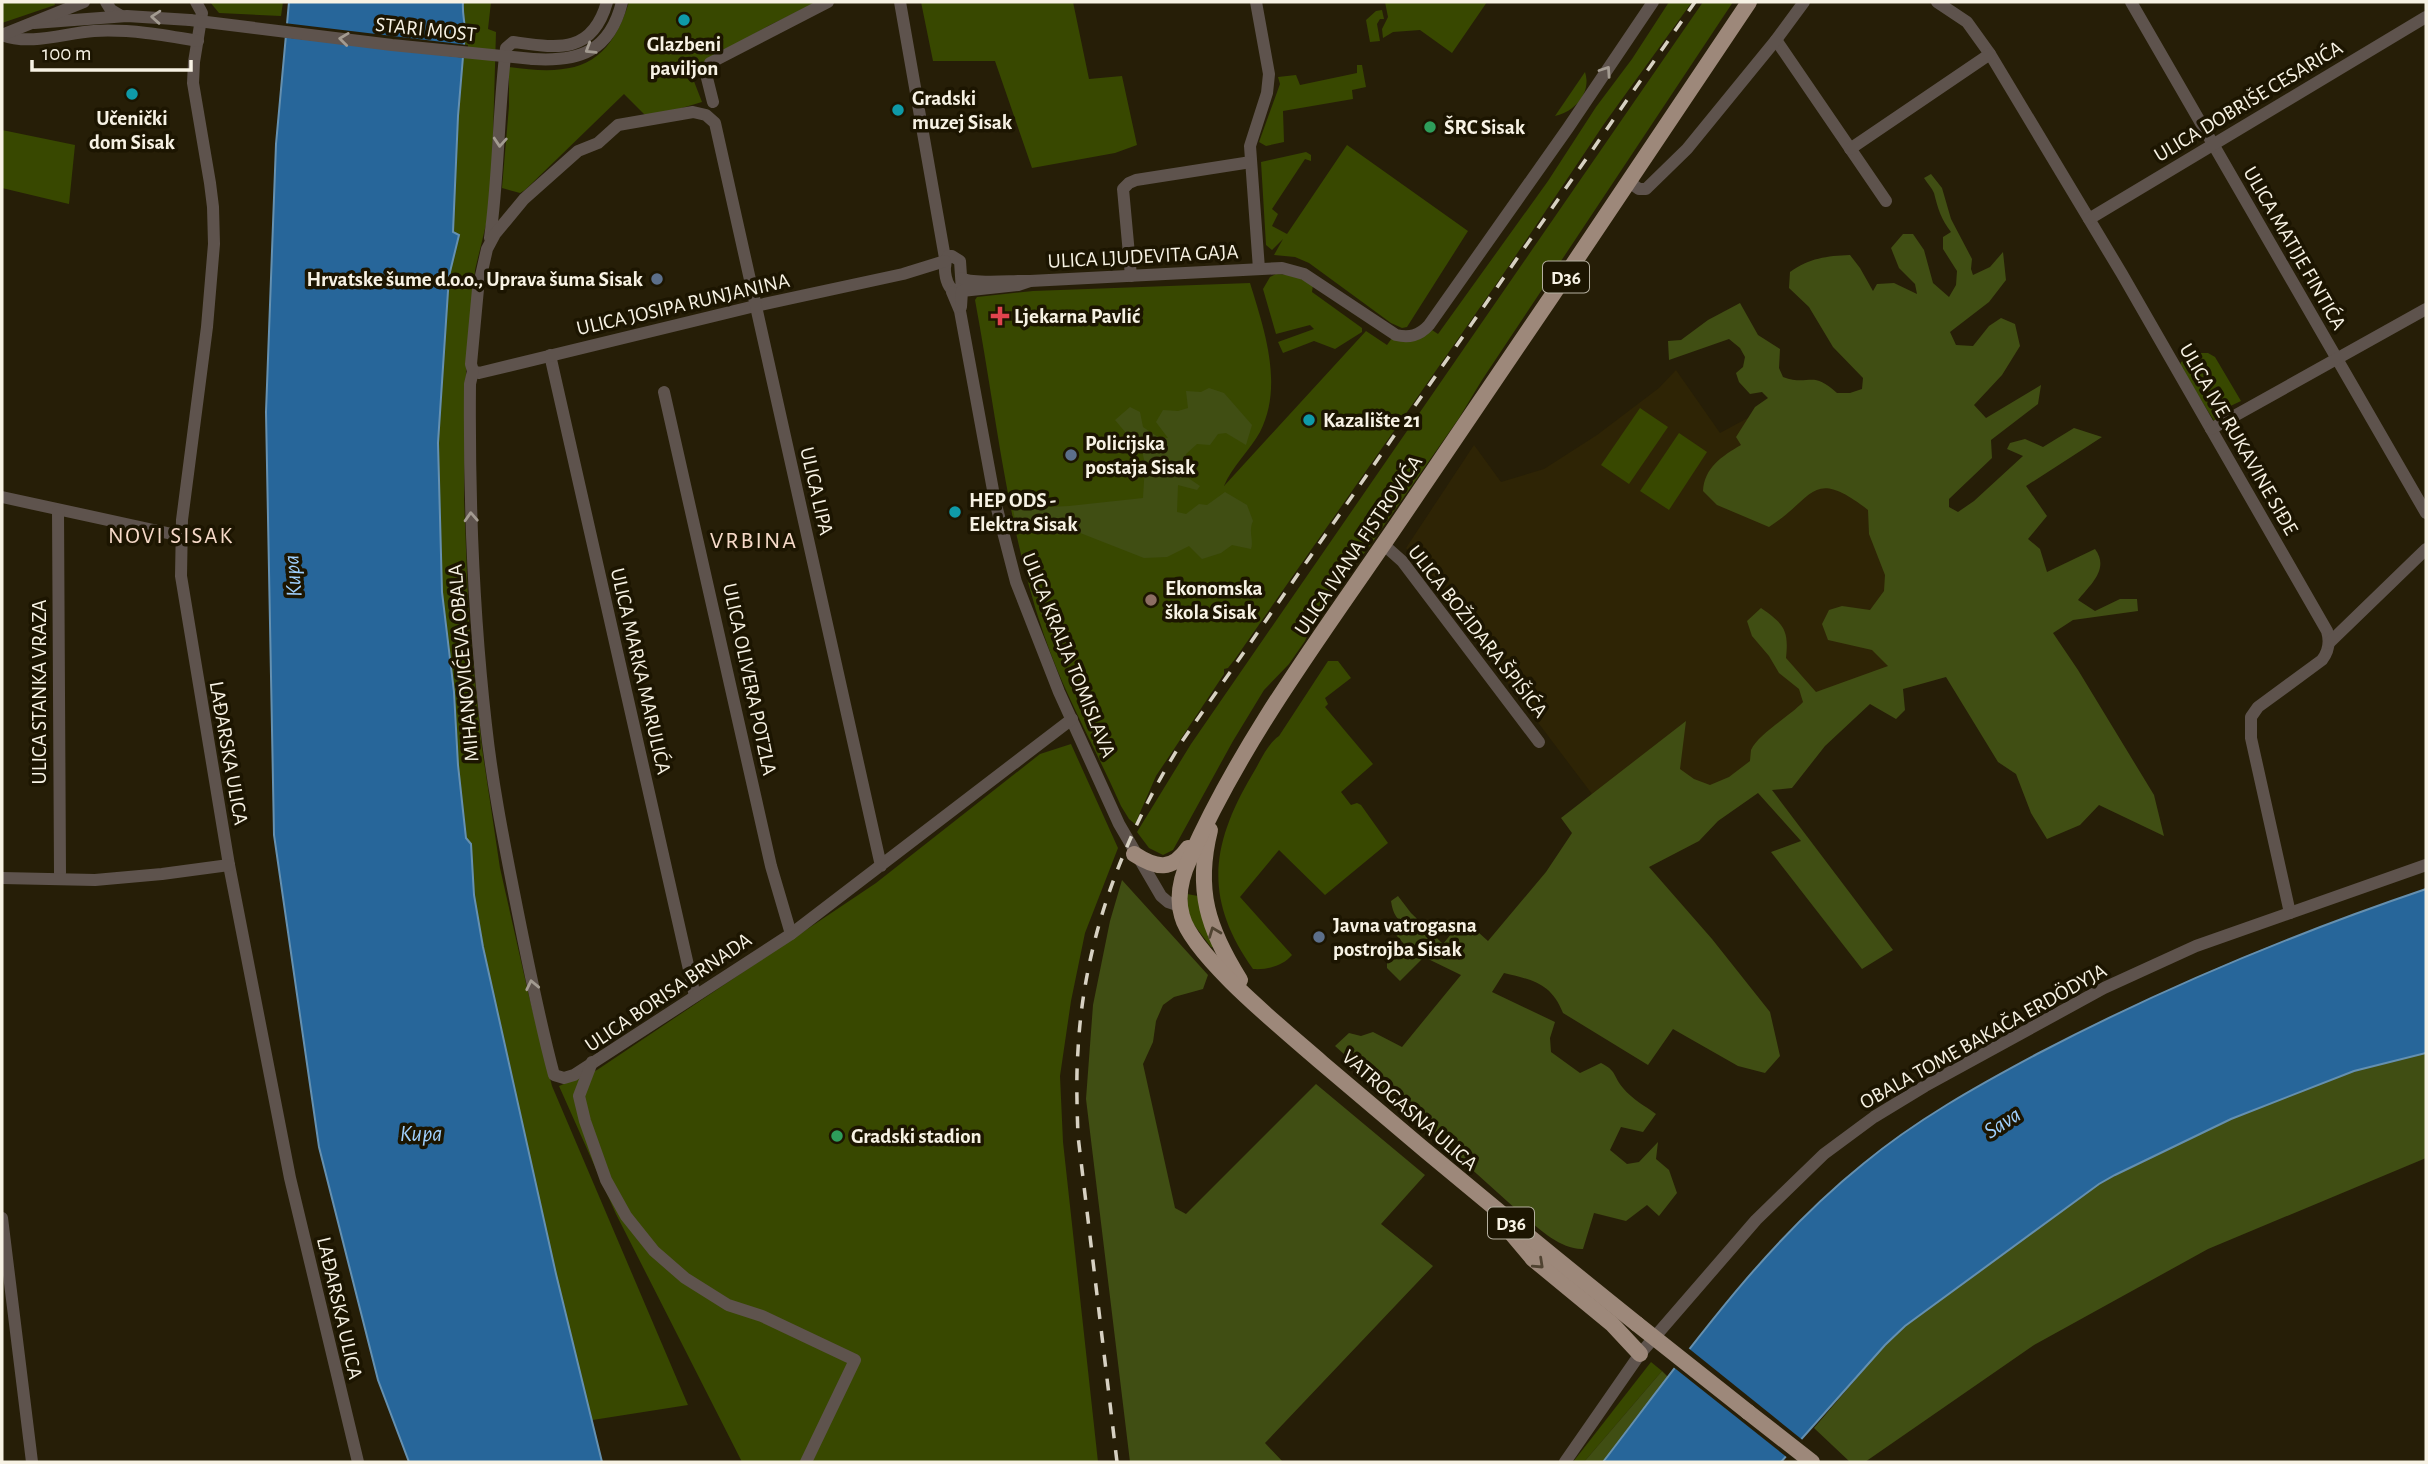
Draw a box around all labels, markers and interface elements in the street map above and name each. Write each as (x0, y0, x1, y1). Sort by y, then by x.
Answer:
one-way arrow (150, 10, 161, 25)
marker: Glazbeni paviljon (676, 12, 692, 28)
street label: STARI MOST (374, 14, 477, 45)
scale bar (32, 28, 191, 72)
one-way arrow (338, 31, 350, 46)
place label: Glazbeni paviljon (647, 34, 721, 79)
street label: ULICA DOBRIŠE CESARIĆA (2149, 35, 2346, 166)
one-way arrow (585, 41, 598, 54)
text: 100 m (42, 43, 92, 64)
one-way arrow (1598, 66, 1611, 79)
marker: Učenički dom Sisak (124, 86, 140, 102)
place label: Gradski muzej Sisak (912, 88, 1013, 133)
marker: Gradski muzej Sisak (890, 102, 906, 118)
place label: Učenički dom Sisak (89, 108, 176, 153)
place label: ŠRC Sisak (1444, 115, 1526, 138)
marker: ŠRC Sisak (1422, 119, 1438, 135)
one-way arrow (493, 137, 508, 148)
street label: ULICA MATIJE FINTIĆA (2239, 162, 2352, 333)
street label: ULICA LJUDEVITA GAJA (1047, 241, 1239, 272)
road number: D36 (1543, 262, 1589, 292)
place label: Hrvatske šume d.o.o., Uprava šuma Sisak (307, 269, 644, 290)
street label: ULICA JOSIPA RUNJANINA (575, 270, 792, 339)
marker: Hrvatske šume d.o.o., Uprava šuma Sisak (649, 271, 665, 287)
place label: Ljekarna Pavlić (1014, 306, 1141, 327)
marker: Ljekarna Pavlić (992, 308, 1008, 324)
street label: ULICA IVE RUKAVINE SIĐE (2175, 340, 2302, 538)
place label: Kazalište 21 (1323, 410, 1421, 431)
marker: Kazalište 21 (1301, 412, 1317, 428)
place label: Policijska postaja Sisak (1085, 433, 1196, 478)
street label: ULICA LIPA (796, 445, 837, 537)
marker: Policijska postaja Sisak (1063, 447, 1079, 463)
street label: ULICA IVANA FISTROVIĆA (1289, 451, 1426, 639)
place label: HEP ODS - Elektra Sisak (969, 490, 1078, 535)
marker: HEP ODS - Elektra Sisak (947, 504, 963, 520)
one-way arrow (463, 511, 478, 522)
district label: NOVI SISAK (108, 525, 234, 548)
district label: VRBINA (710, 529, 798, 553)
street label: ULICA BOŽIDARA ŠPIŠIĆA (1404, 540, 1553, 721)
street label: ULICA KRALJA TOMISLAVA (1018, 550, 1119, 760)
water label: Kupa (280, 554, 307, 598)
street label: MIHANOVIĆEVA OBALA (442, 563, 483, 763)
street label: ULICA MARKA MARULIĆA (607, 565, 676, 776)
place label: Ekonomska škola Sisak (1165, 578, 1263, 623)
street label: ULICA OLIVERA POTZLA (719, 581, 780, 777)
marker: Ekonomska škola Sisak (1143, 592, 1159, 608)
street label: ULICA STANKA VRAZA (29, 600, 50, 784)
street label: LAĐARSKA ULICA (206, 680, 251, 827)
place label: Javna vatrogasna postrojba Sisak (1333, 915, 1477, 960)
one-way arrow (1208, 926, 1222, 938)
street label: ULICA BORISA BRNADA (581, 929, 755, 1056)
marker: Javna vatrogasna postrojba Sisak (1311, 929, 1327, 945)
street label: OBALA TOME BAKAČA ERDÖDYJA (1855, 958, 2110, 1113)
one-way arrow (526, 979, 541, 991)
street label: VATROGASNA ULICA (1338, 1046, 1482, 1175)
water label: Sava (1980, 1103, 2025, 1143)
water label: Kupa (400, 1123, 442, 1146)
place label: Gradski stadion (851, 1126, 982, 1147)
marker: Gradski stadion (829, 1128, 845, 1144)
road number: D36 (1488, 1208, 1534, 1238)
street label: LAĐARSKA ULICA (313, 1235, 366, 1381)
one-way arrow (1531, 1255, 1544, 1268)

